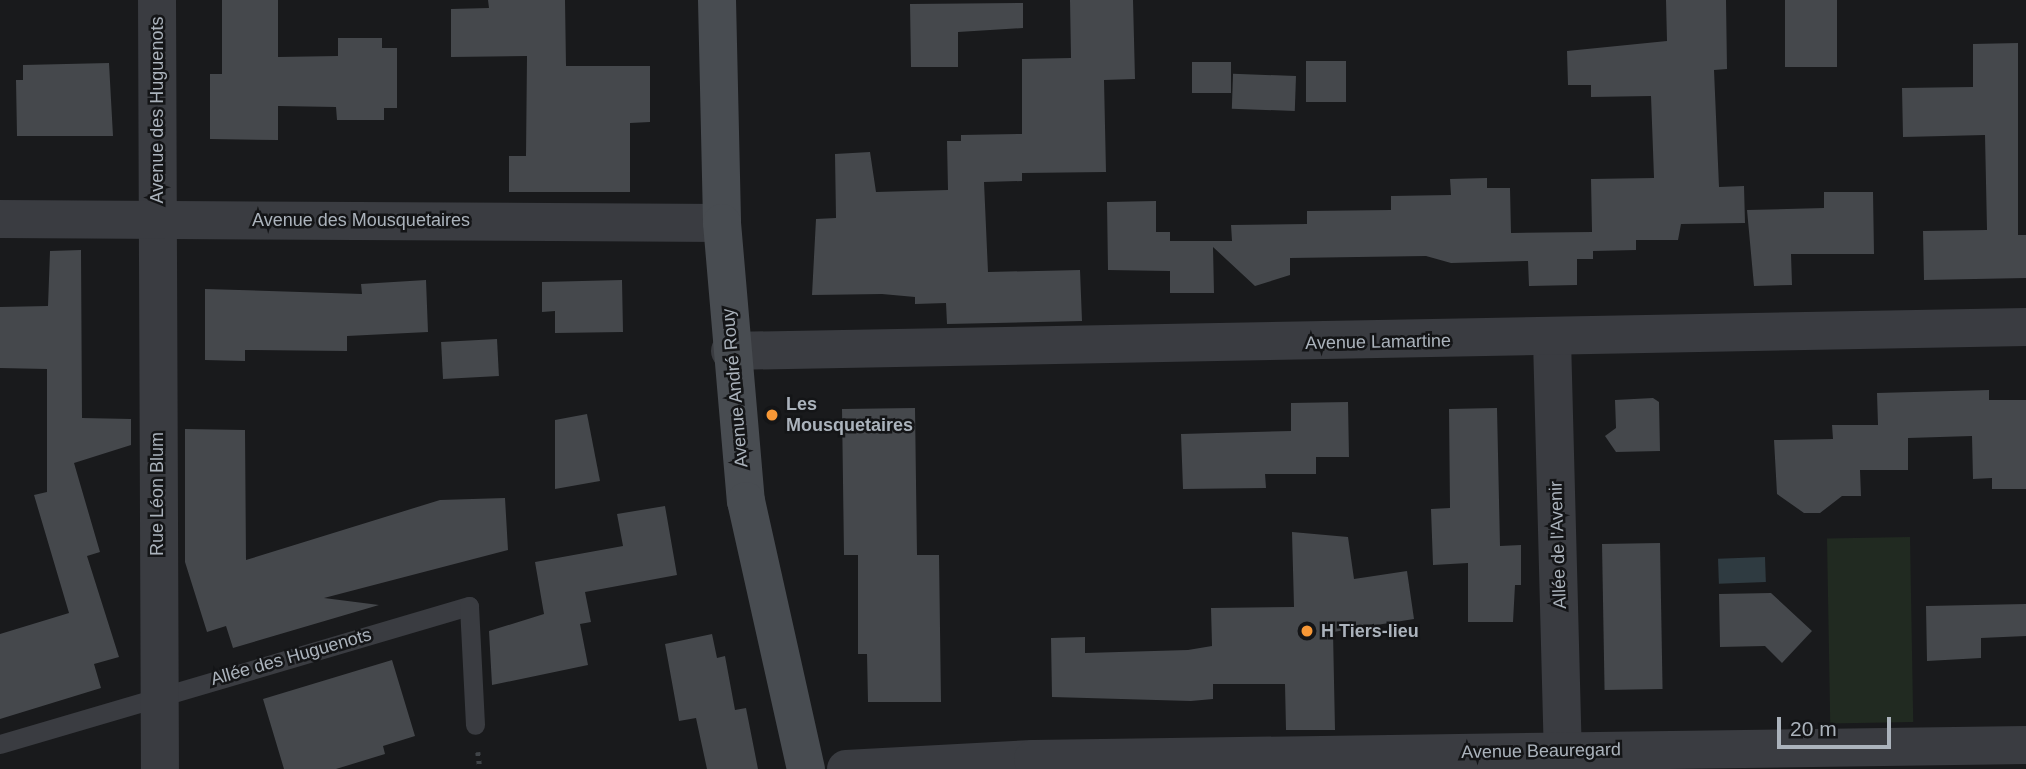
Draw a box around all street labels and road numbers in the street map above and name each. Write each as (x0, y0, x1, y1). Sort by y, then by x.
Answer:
street label: Avenue des Huguenots (146, 17, 168, 203)
street label: Avenue des Mousquetaires (252, 209, 470, 231)
street label: Avenue André Rouy (717, 307, 753, 469)
street label: Avenue Lamartine (1305, 330, 1451, 354)
street label: Rue Léon Blum (146, 432, 168, 556)
street label: Allée de l'Avenir (1545, 481, 1571, 609)
street label: Allée des Huguenots (208, 624, 374, 690)
street label: Avenue Beauregard (1461, 739, 1621, 763)

